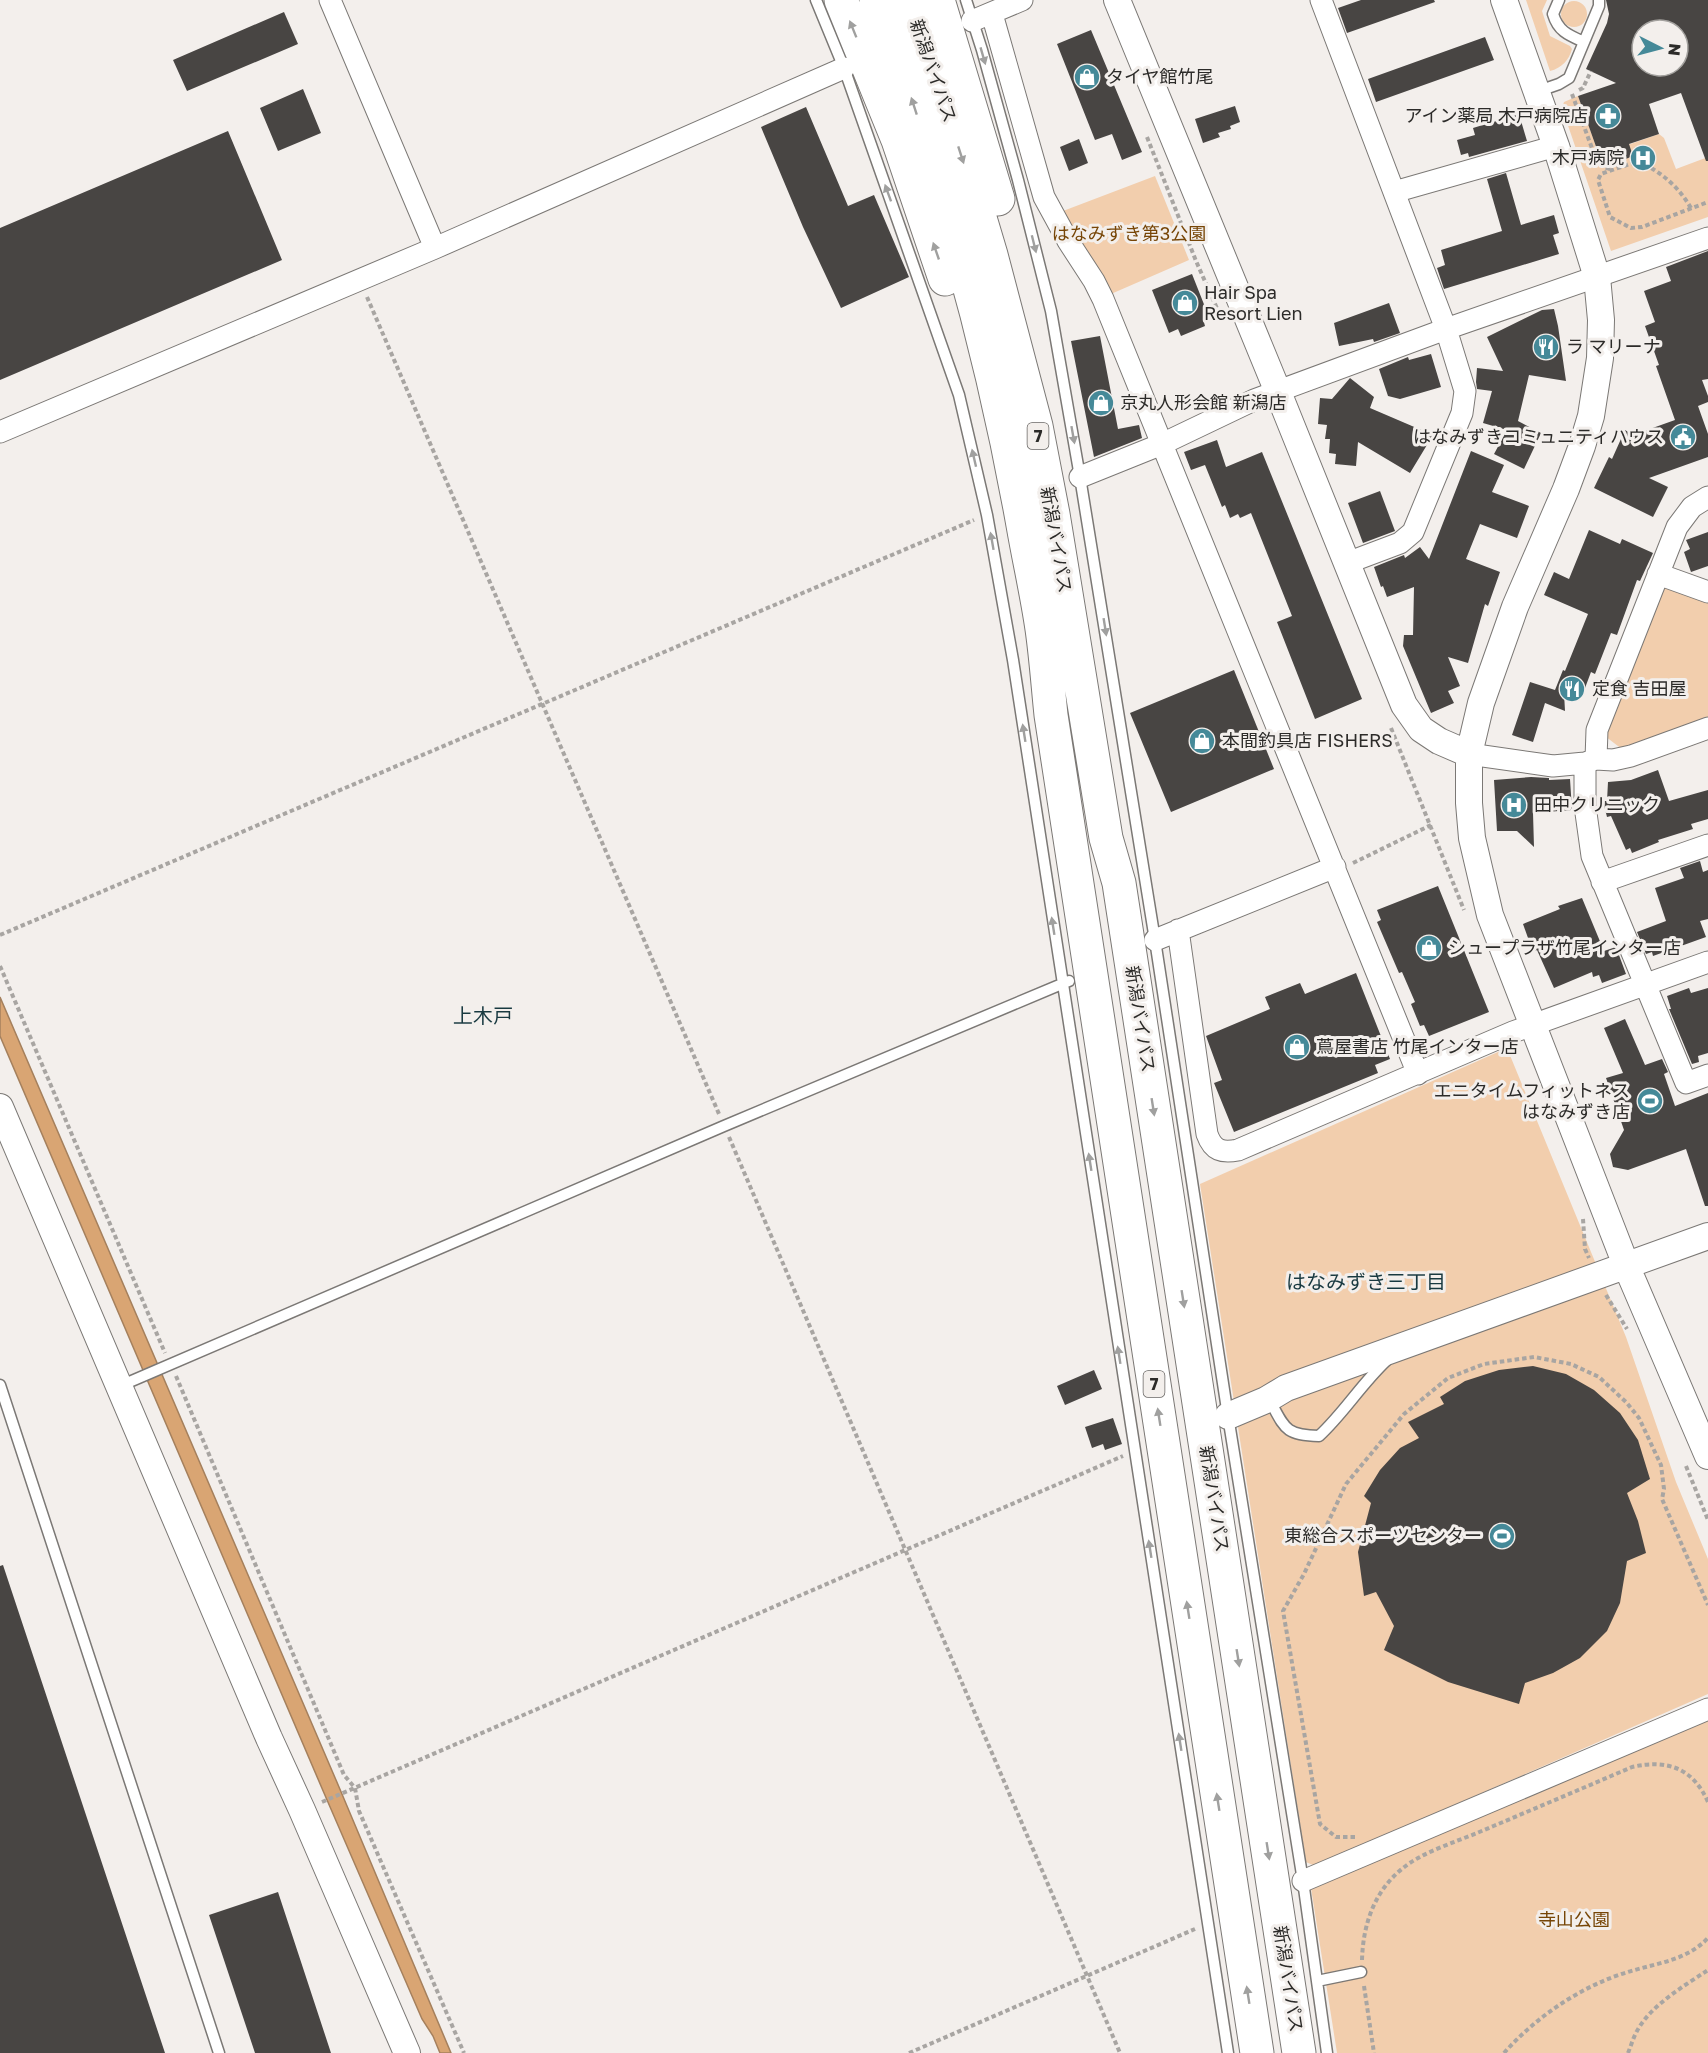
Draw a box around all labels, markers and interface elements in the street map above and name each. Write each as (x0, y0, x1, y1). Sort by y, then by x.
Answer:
street label: 新潟バイパス (906, 16, 962, 125)
north arrow (1630, 18, 1690, 78)
one-way arrow (848, 20, 857, 38)
text: N (1664, 42, 1685, 57)
one-way arrow (979, 47, 989, 65)
shop icon: タイヤ館竹尾 (1072, 62, 1102, 92)
place label: タイヤ館竹尾 (1106, 65, 1213, 87)
one-way arrow (909, 97, 918, 115)
pharmacy icon: アイン薬局 木戸病院店 (1593, 101, 1623, 131)
place label: アイン薬局 木戸病院店 (1404, 104, 1588, 126)
hospital icon: 木戸病院 (1628, 143, 1658, 173)
one-way arrow (956, 146, 966, 164)
place label: 木戸病院 (1552, 146, 1624, 168)
one-way arrow (882, 183, 892, 201)
park label: はなみずき第3公園 (1052, 222, 1206, 244)
one-way arrow (1029, 235, 1039, 253)
one-way arrow (930, 242, 940, 260)
place label: Hair Spa Resort Lien (1204, 281, 1303, 324)
shop icon: Hair Spa Resort Lien (1170, 288, 1200, 318)
restaurant icon: ラ マリーナ (1531, 332, 1561, 362)
place label: ラ マリーナ (1566, 335, 1661, 357)
shop icon: 京丸人形会館 新潟店 (1086, 388, 1116, 418)
place label: 京丸人形会館 新潟店 (1120, 391, 1287, 413)
public building icon: はなみずきコミュニティハウス (1668, 422, 1698, 452)
road number: 7 (1028, 423, 1048, 449)
place label: はなみずきコミュニティハウス (1413, 425, 1664, 447)
one-way arrow (1069, 426, 1078, 445)
one-way arrow (968, 448, 978, 467)
street label: 新潟バイパス (1037, 485, 1077, 595)
one-way arrow (987, 532, 996, 551)
one-way arrow (1101, 618, 1110, 637)
restaurant icon: 定食 吉田屋 (1557, 674, 1587, 704)
place label: 定食 吉田屋 (1592, 677, 1687, 699)
one-way arrow (1020, 724, 1029, 743)
shop icon: 本間釣具店 FISHERS (1187, 726, 1217, 756)
place label: 本間釣具店 FISHERS (1222, 729, 1393, 751)
hospital icon: 田中クリニック (1499, 790, 1529, 820)
place label: 田中クリニック (1534, 793, 1660, 815)
one-way arrow (1049, 917, 1058, 936)
shop icon: シュープラザ竹尾インター店 (1414, 933, 1444, 963)
place label: シュープラザ竹尾インター店 (1448, 936, 1681, 958)
street label: 新潟バイパス (1122, 964, 1160, 1074)
district label: 上木戸 (453, 1003, 513, 1027)
shop icon: 蔦屋書店 竹尾インター店 (1282, 1032, 1312, 1062)
place label: 蔦屋書店 竹尾インター店 (1316, 1035, 1519, 1057)
place label: エニタイムフィットネス はなみずき店 (1434, 1079, 1630, 1122)
sports icon: エニタイムフィットネス はなみずき店 (1635, 1086, 1665, 1116)
one-way arrow (1149, 1097, 1158, 1116)
one-way arrow (1085, 1152, 1094, 1171)
district label: はなみずき三丁目 (1286, 1269, 1446, 1293)
one-way arrow (1179, 1290, 1188, 1309)
one-way arrow (1115, 1345, 1124, 1364)
road number: 7 (1144, 1371, 1164, 1397)
one-way arrow (1154, 1407, 1163, 1426)
street label: 新潟バイパス (1196, 1444, 1234, 1554)
sports icon: 東総合スポーツセンター (1487, 1521, 1517, 1551)
place label: 東総合スポーツセンター (1284, 1524, 1482, 1546)
one-way arrow (1145, 1540, 1154, 1559)
one-way arrow (1184, 1600, 1193, 1619)
one-way arrow (1234, 1649, 1243, 1668)
one-way arrow (1175, 1732, 1184, 1751)
one-way arrow (1214, 1793, 1223, 1812)
one-way arrow (1263, 1841, 1272, 1860)
park label: 寺山公園 (1538, 1908, 1610, 1930)
street label: 新潟バイパス (1270, 1924, 1308, 2034)
one-way arrow (1243, 1986, 1252, 2005)

